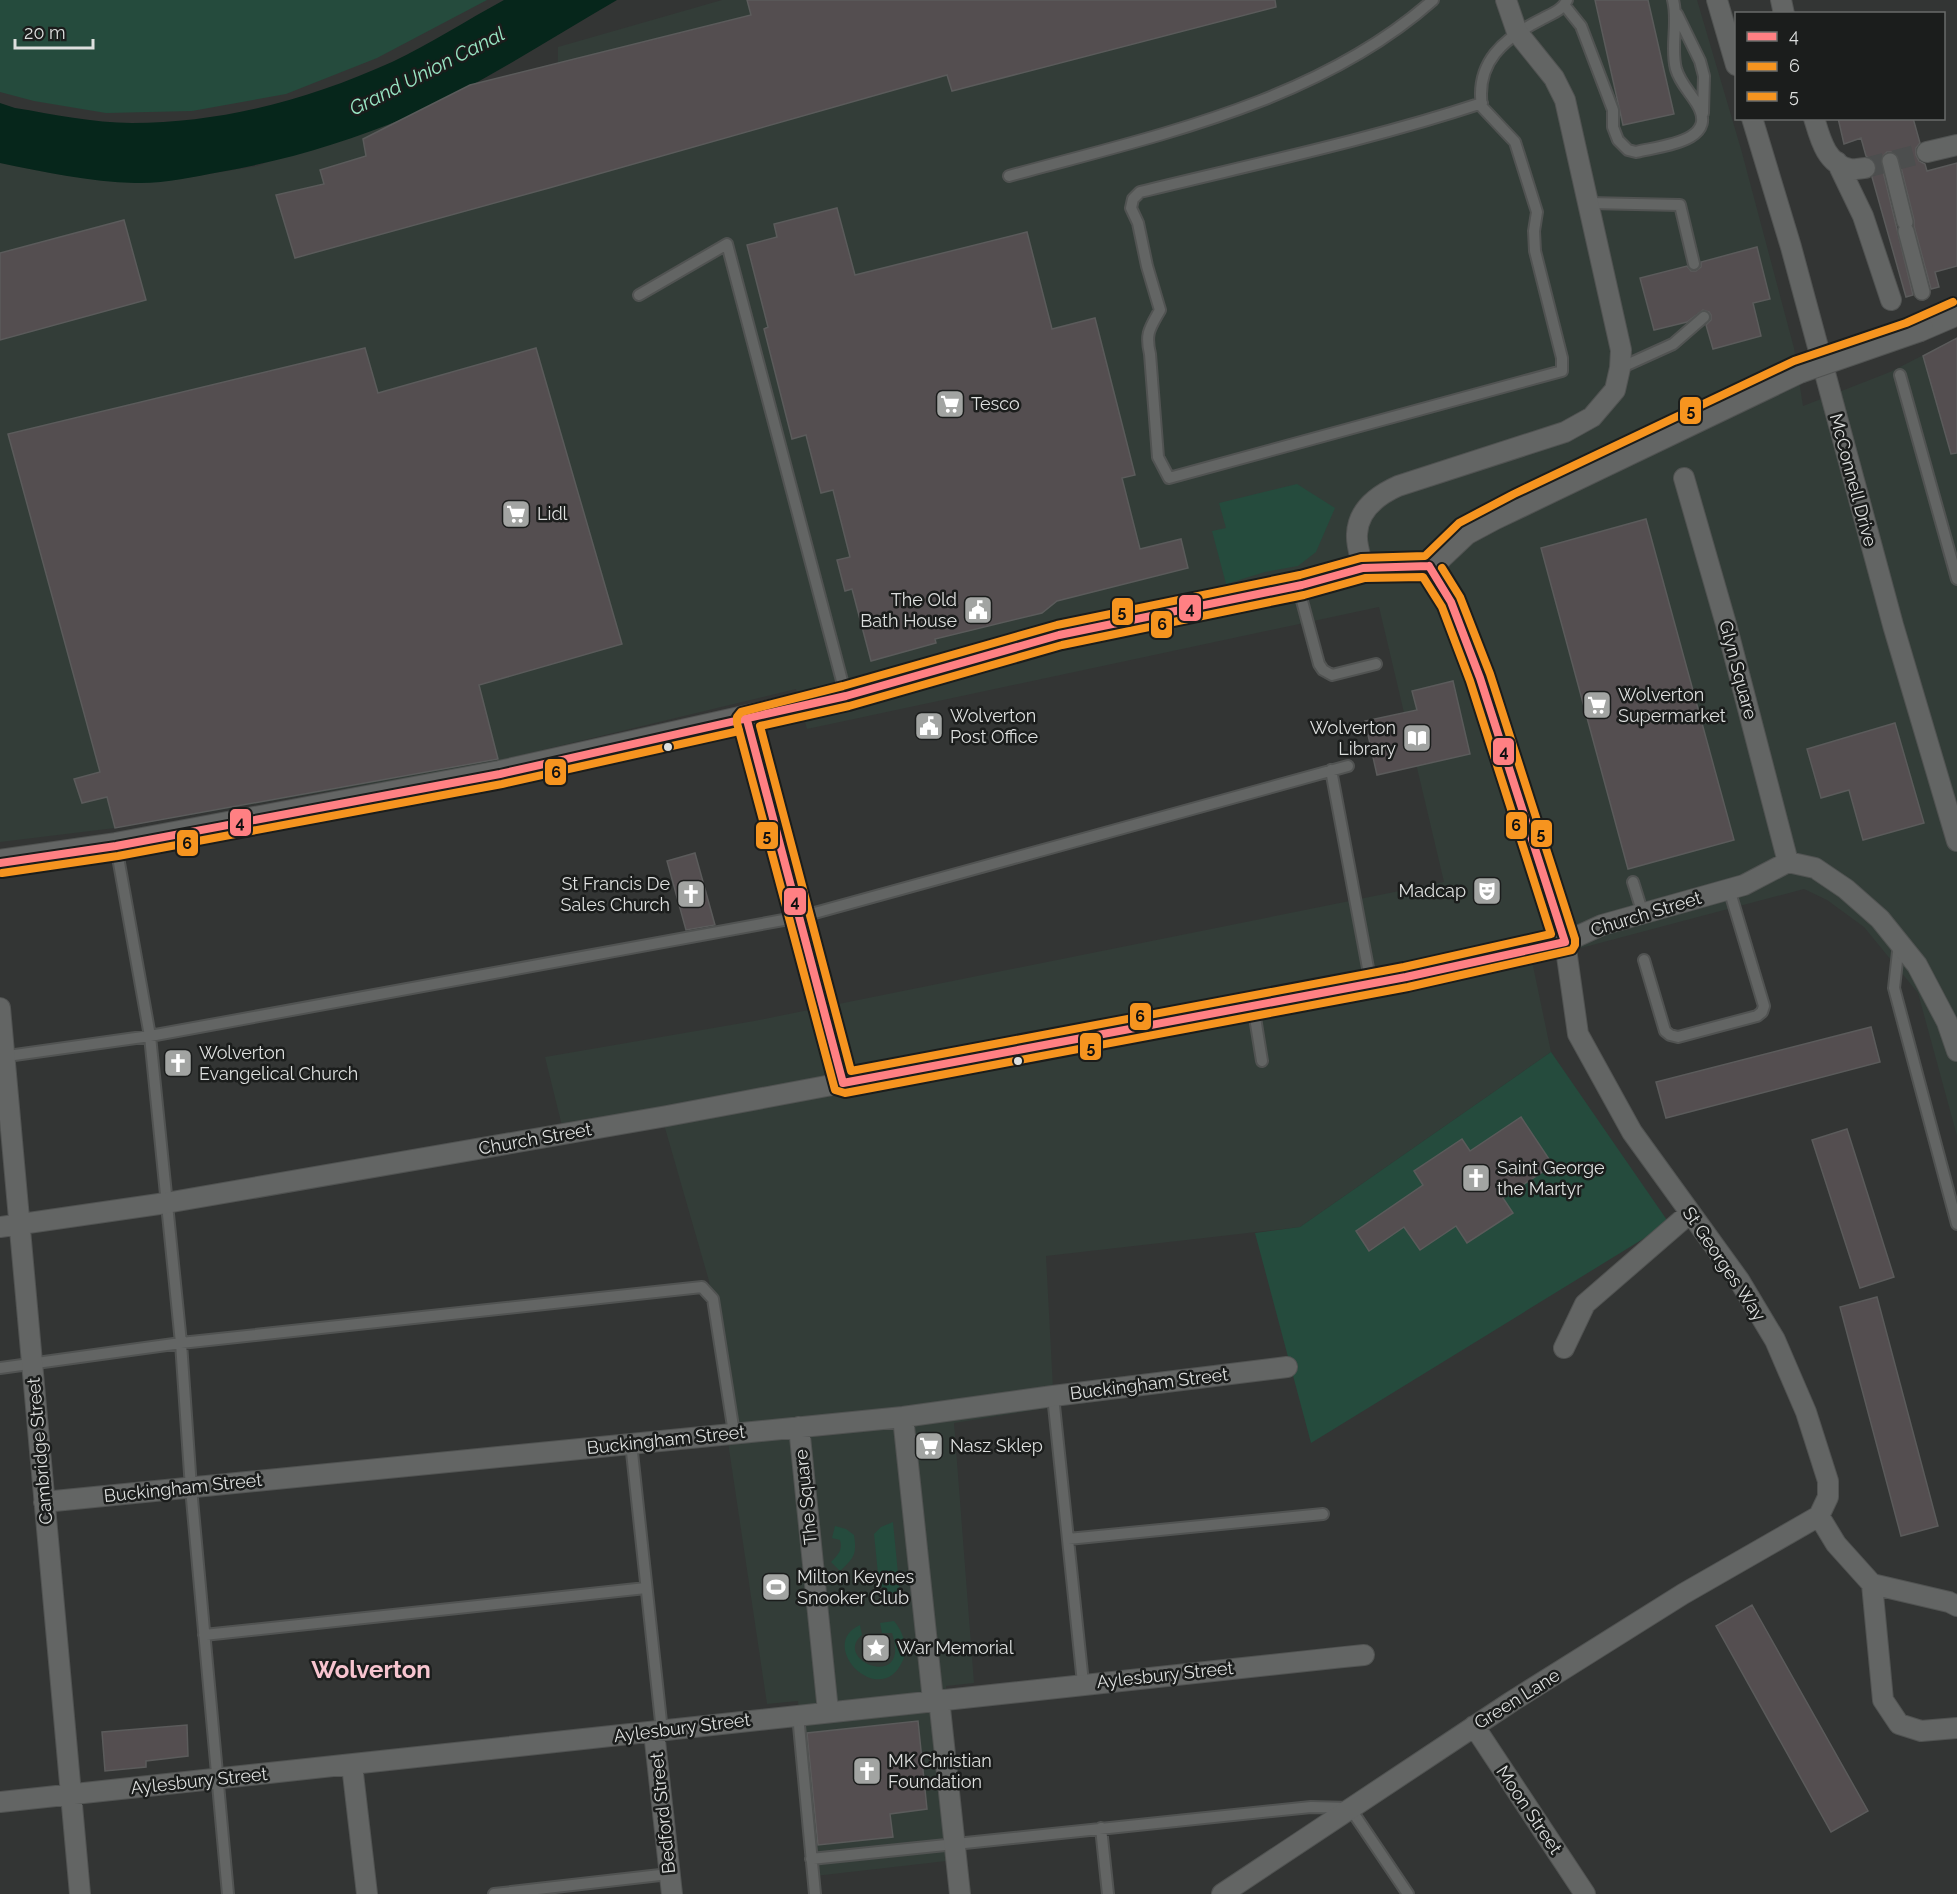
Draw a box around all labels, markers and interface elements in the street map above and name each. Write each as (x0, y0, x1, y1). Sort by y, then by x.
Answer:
scale bar (15, 12, 93, 50)
legend (1735, 12, 1945, 120)
water label: Grand Union Canal (345, 21, 509, 121)
text: 20 m (24, 22, 66, 43)
text: 4 (1789, 25, 1799, 46)
text: 6 (1789, 55, 1800, 76)
text: 5 (1789, 85, 1799, 106)
supermarket icon: Tesco (934, 388, 966, 420)
place label: Tesco (971, 393, 1020, 414)
line badge: 5 (1679, 396, 1702, 425)
text: 5 (1687, 401, 1696, 420)
street label: McConnell Drive (1826, 411, 1881, 549)
supermarket icon: Lidl (500, 498, 532, 530)
place label: Lidl (537, 503, 568, 524)
place label: The Old Bath House (860, 589, 957, 631)
public building icon: The Old Bath House (962, 594, 994, 626)
line badge: 4 (1178, 594, 1202, 622)
line badge: 5 (1111, 597, 1134, 626)
text: 4 (1185, 599, 1195, 618)
text: 5 (1118, 602, 1127, 621)
line badge: 6 (1150, 610, 1173, 639)
text: 6 (1157, 615, 1167, 634)
street label: Glyn Square (1715, 618, 1762, 722)
place label: Wolverton Supermarket (1618, 684, 1726, 726)
supermarket icon: Wolverton Supermarket (1581, 689, 1613, 721)
place label: Wolverton Post Office (950, 705, 1039, 747)
public building icon: Wolverton Post Office (913, 710, 945, 742)
place label: Wolverton Library (1310, 717, 1396, 759)
library icon: Wolverton Library (1401, 722, 1433, 754)
line badge: 4 (1492, 737, 1515, 766)
unlabelled marker (662, 741, 674, 753)
text: 4 (1499, 742, 1509, 761)
line badge: 6 (544, 758, 567, 786)
text: 6 (551, 763, 561, 782)
line badge: 4 (229, 808, 252, 837)
line badge: 6 (1505, 811, 1528, 840)
text: 4 (235, 813, 245, 832)
text: 6 (1511, 816, 1521, 835)
line badge: 5 (1530, 819, 1553, 848)
line badge: 5 (755, 821, 779, 850)
text: 5 (1537, 824, 1546, 843)
text: 5 (763, 826, 772, 845)
line badge: 6 (176, 829, 199, 857)
text: 6 (182, 834, 192, 853)
place label: St Francis De Sales Church (561, 873, 670, 915)
theatre icon: Madcap (1471, 875, 1503, 907)
church icon: St Francis De Sales Church (675, 878, 707, 910)
place label: Madcap (1399, 880, 1466, 901)
line badge: 4 (783, 887, 807, 916)
street label: Church Street (1588, 887, 1704, 940)
text: 4 (790, 892, 800, 911)
line badge: 6 (1129, 1002, 1152, 1031)
text: 6 (1135, 1007, 1145, 1026)
line badge: 5 (1079, 1032, 1102, 1061)
text: 5 (1087, 1038, 1096, 1057)
place label: Wolverton Evangelical Church (199, 1042, 358, 1084)
church icon: Wolverton Evangelical Church (162, 1047, 194, 1079)
unlabelled marker (1012, 1055, 1024, 1067)
street label: Church Street (477, 1118, 593, 1159)
place label: Saint George the Martyr (1497, 1157, 1605, 1199)
church icon: Saint George the Martyr (1460, 1162, 1492, 1194)
street label: St Georges Way (1678, 1203, 1770, 1325)
street label: Buckingham Street (1069, 1363, 1229, 1404)
street label: Cambridge Street (23, 1377, 56, 1525)
street label: Buckingham Street (586, 1421, 746, 1458)
supermarket icon: Nasz Sklep (913, 1430, 945, 1462)
place label: Nasz Sklep (950, 1435, 1043, 1456)
street label: The Square (790, 1448, 821, 1546)
street label: Buckingham Street (103, 1469, 263, 1506)
place label: Milton Keynes Snooker Club (797, 1566, 914, 1608)
sports icon: Milton Keynes Snooker Club (760, 1571, 792, 1603)
place icon: War Memorial (860, 1632, 892, 1664)
place label: War Memorial (897, 1637, 1014, 1658)
district label: Wolverton (311, 1655, 431, 1684)
street label: Aylesbury Street (1096, 1657, 1234, 1692)
street label: Green Lane (1470, 1664, 1564, 1733)
street label: Aylesbury Street (612, 1709, 751, 1746)
place label: MK Christian Foundation (888, 1750, 992, 1792)
street label: Bedford Street (646, 1751, 679, 1875)
church icon: MK Christian Foundation (851, 1755, 883, 1787)
street label: Moon Street (1492, 1762, 1567, 1858)
street label: Aylesbury Street (130, 1763, 268, 1798)

